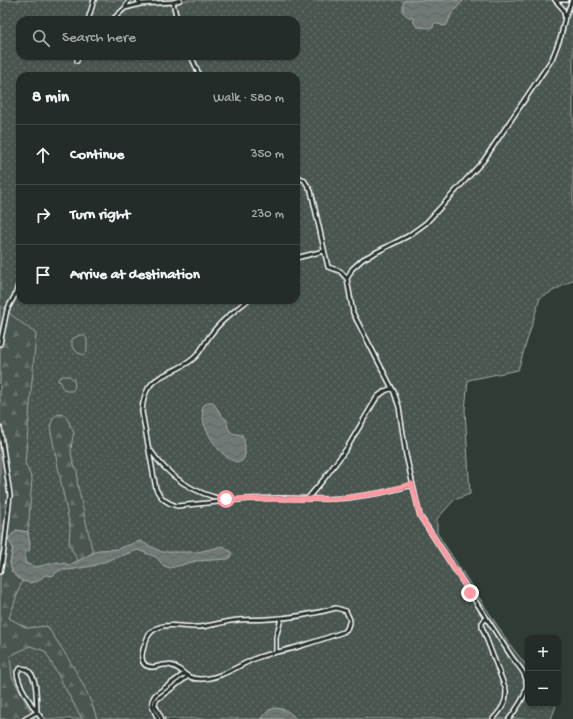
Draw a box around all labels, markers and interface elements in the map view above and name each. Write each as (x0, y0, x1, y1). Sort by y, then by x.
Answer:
search box (16, 16, 300, 60)
icon: search (30, 27, 52, 49)
text: Search here (62, 29, 136, 47)
text: 8 min (32, 88, 69, 108)
text: Walk · 580 m (213, 91, 284, 106)
icon: ahead (32, 144, 54, 166)
text: Continue (70, 146, 124, 164)
text: 350 m (251, 147, 284, 162)
icon: right (32, 204, 54, 226)
text: Turn right (70, 206, 130, 224)
text: 230 m (251, 207, 284, 222)
icon: arrive (32, 264, 54, 286)
text: Arrive at destination (70, 266, 200, 284)
route start (217, 490, 235, 508)
route end (461, 584, 479, 602)
map controls (525, 635, 561, 707)
button: + (525, 635, 561, 671)
button: − (525, 671, 561, 707)

